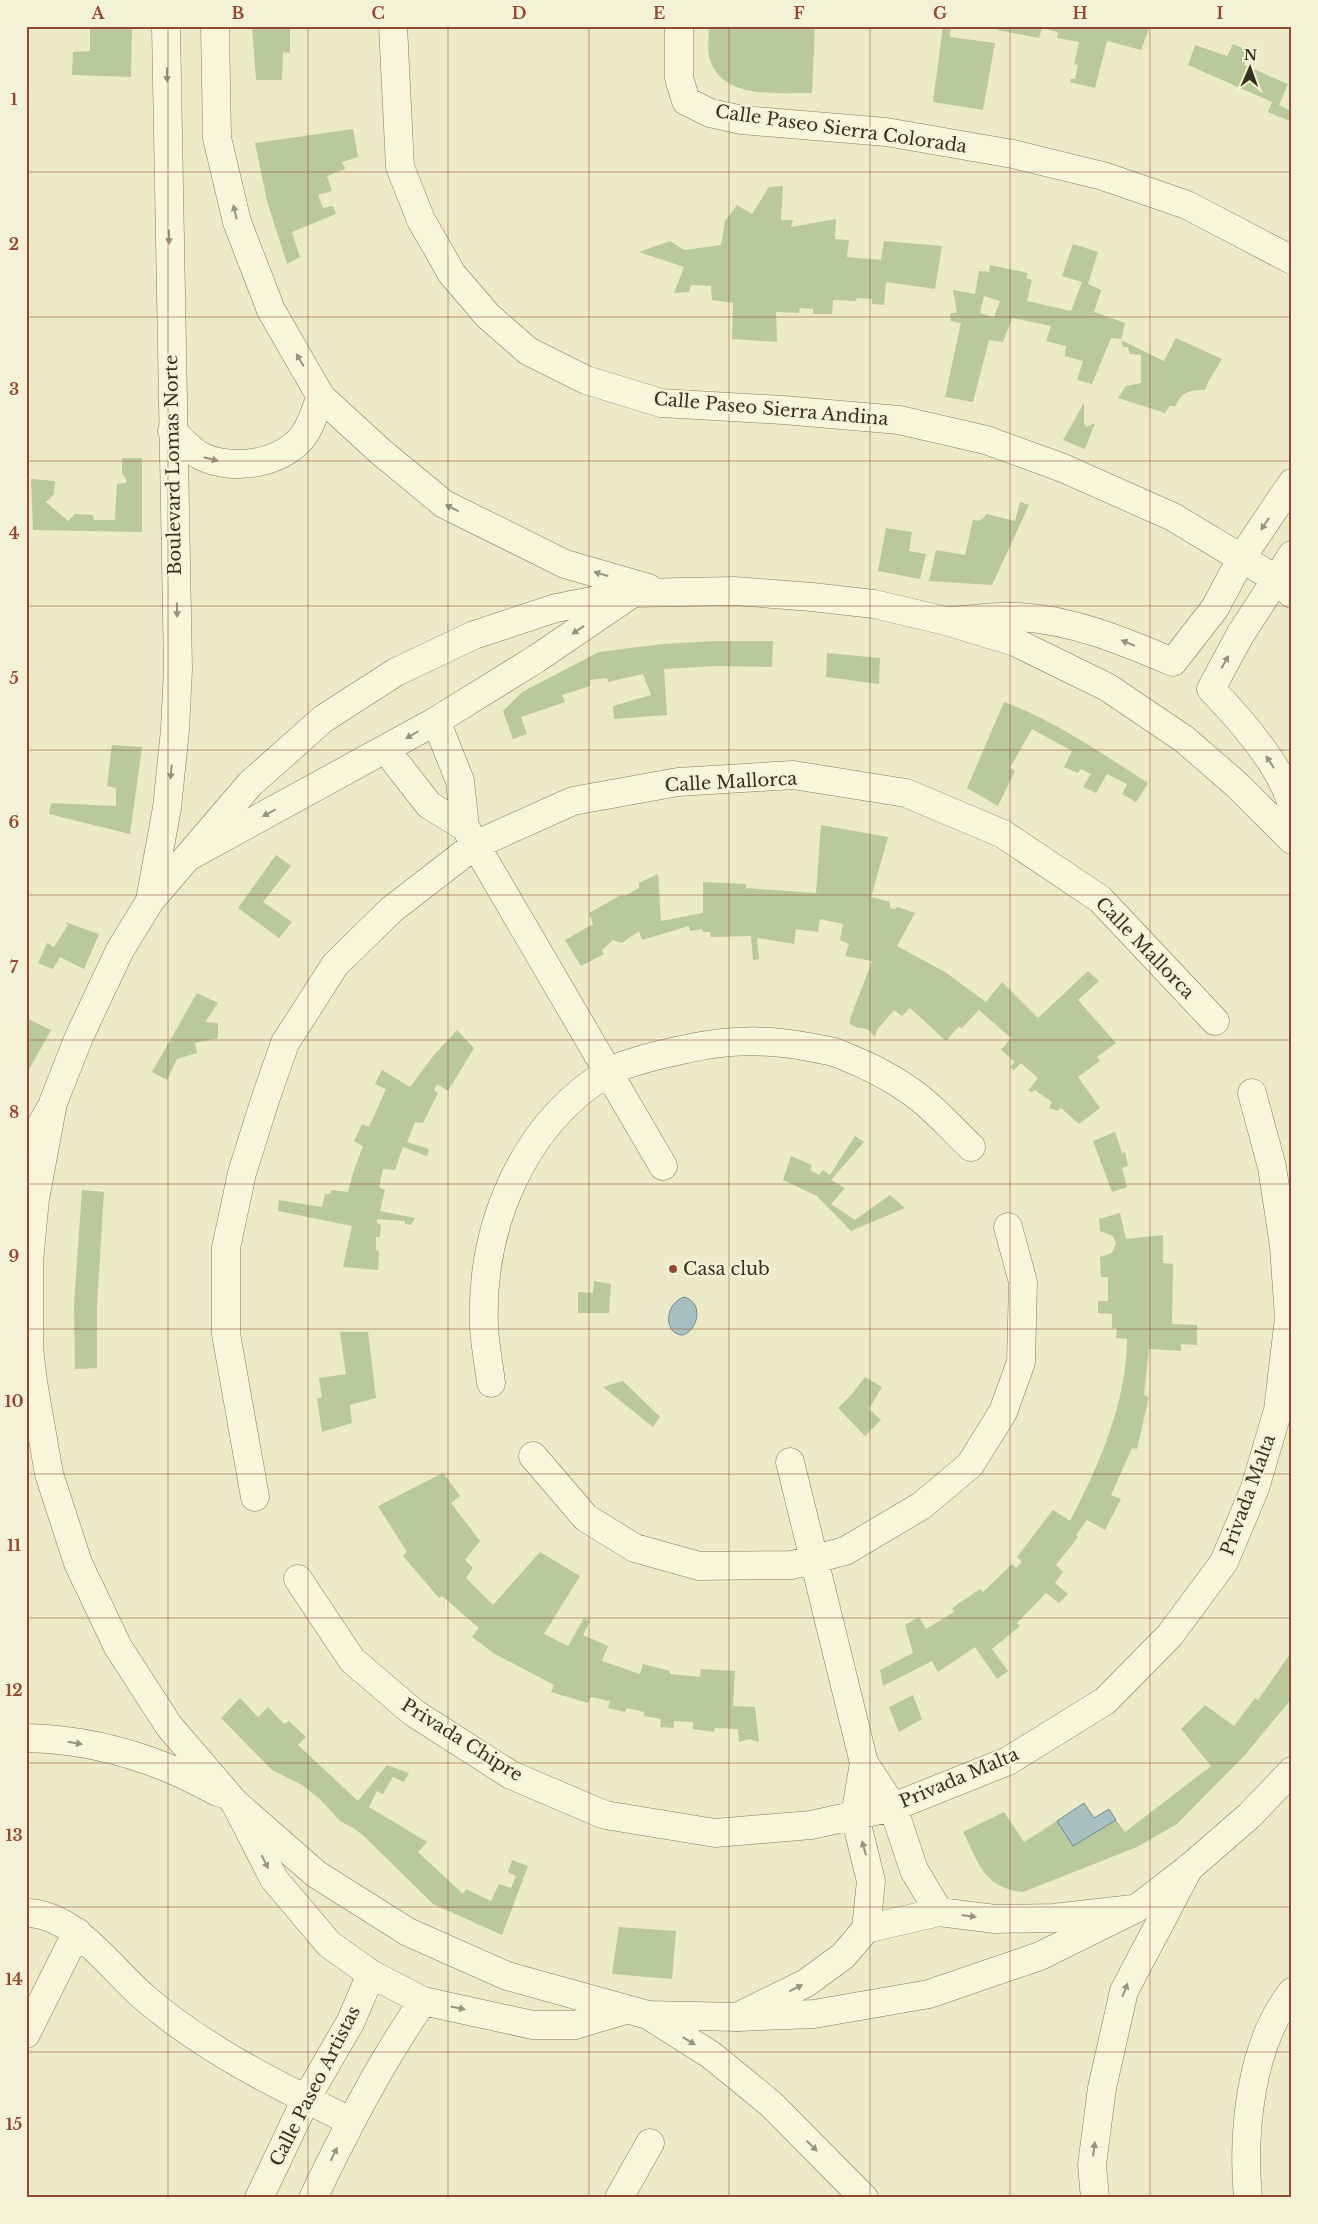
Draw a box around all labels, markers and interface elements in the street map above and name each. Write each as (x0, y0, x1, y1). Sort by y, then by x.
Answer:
text: A (91, 3, 106, 23)
text: B (232, 3, 245, 23)
text: C (371, 3, 385, 23)
text: D (512, 3, 526, 23)
text: E (653, 3, 665, 23)
text: F (793, 3, 805, 23)
text: G (933, 3, 947, 23)
text: H (1072, 3, 1088, 23)
text: I (1217, 3, 1224, 23)
north arrow (1226, 42, 1276, 92)
text: N (1244, 46, 1257, 64)
one-way arrow (163, 67, 171, 83)
text: 1 (11, 89, 18, 109)
street label: Calle Paseo Sierra Colorada (714, 100, 968, 158)
one-way arrow (231, 205, 239, 220)
one-way arrow (165, 230, 173, 246)
text: 2 (9, 234, 19, 254)
street label: Boulevard Lomas Norte (160, 354, 186, 576)
one-way arrow (295, 354, 304, 367)
text: 3 (9, 379, 19, 399)
street label: Calle Paseo Sierra Andina (653, 388, 889, 430)
one-way arrow (204, 455, 219, 463)
one-way arrow (445, 504, 460, 512)
one-way arrow (1260, 517, 1269, 530)
text: 4 (9, 523, 19, 543)
one-way arrow (593, 569, 608, 577)
one-way arrow (173, 602, 181, 618)
one-way arrow (572, 625, 585, 635)
one-way arrow (1120, 639, 1135, 647)
one-way arrow (1221, 655, 1230, 669)
text: 5 (9, 668, 19, 688)
one-way arrow (405, 731, 418, 740)
one-way arrow (1265, 756, 1275, 769)
one-way arrow (167, 764, 175, 780)
street label: Calle Mallorca (664, 768, 798, 796)
one-way arrow (262, 809, 276, 817)
text: 6 (9, 812, 20, 832)
street label: Calle Mallorca (1091, 893, 1199, 1003)
text: 7 (10, 957, 19, 977)
text: 8 (9, 1102, 19, 1122)
text: 9 (9, 1246, 20, 1266)
place label: Casa club (683, 1258, 770, 1280)
marker: Casa club (667, 1263, 679, 1275)
text: 10 (4, 1391, 24, 1411)
street label: Privada Malta (1216, 1432, 1280, 1558)
text: 11 (7, 1535, 21, 1555)
text: 12 (5, 1680, 23, 1700)
street label: Privada Chipre (397, 1694, 527, 1786)
one-way arrow (67, 1739, 83, 1747)
street label: Privada Malta (896, 1743, 1022, 1813)
text: 13 (5, 1825, 23, 1845)
one-way arrow (860, 1841, 868, 1856)
one-way arrow (261, 1855, 269, 1869)
one-way arrow (961, 1912, 977, 1920)
text: 14 (5, 1969, 23, 1989)
one-way arrow (1121, 1982, 1129, 1997)
one-way arrow (789, 1984, 803, 1992)
street label: Calle Paseo Artistas (265, 2002, 365, 2170)
one-way arrow (450, 2004, 465, 2012)
one-way arrow (682, 2036, 696, 2045)
text: 15 (6, 2114, 22, 2134)
one-way arrow (806, 2139, 818, 2151)
one-way arrow (1090, 2141, 1098, 2157)
one-way arrow (331, 2147, 339, 2161)

